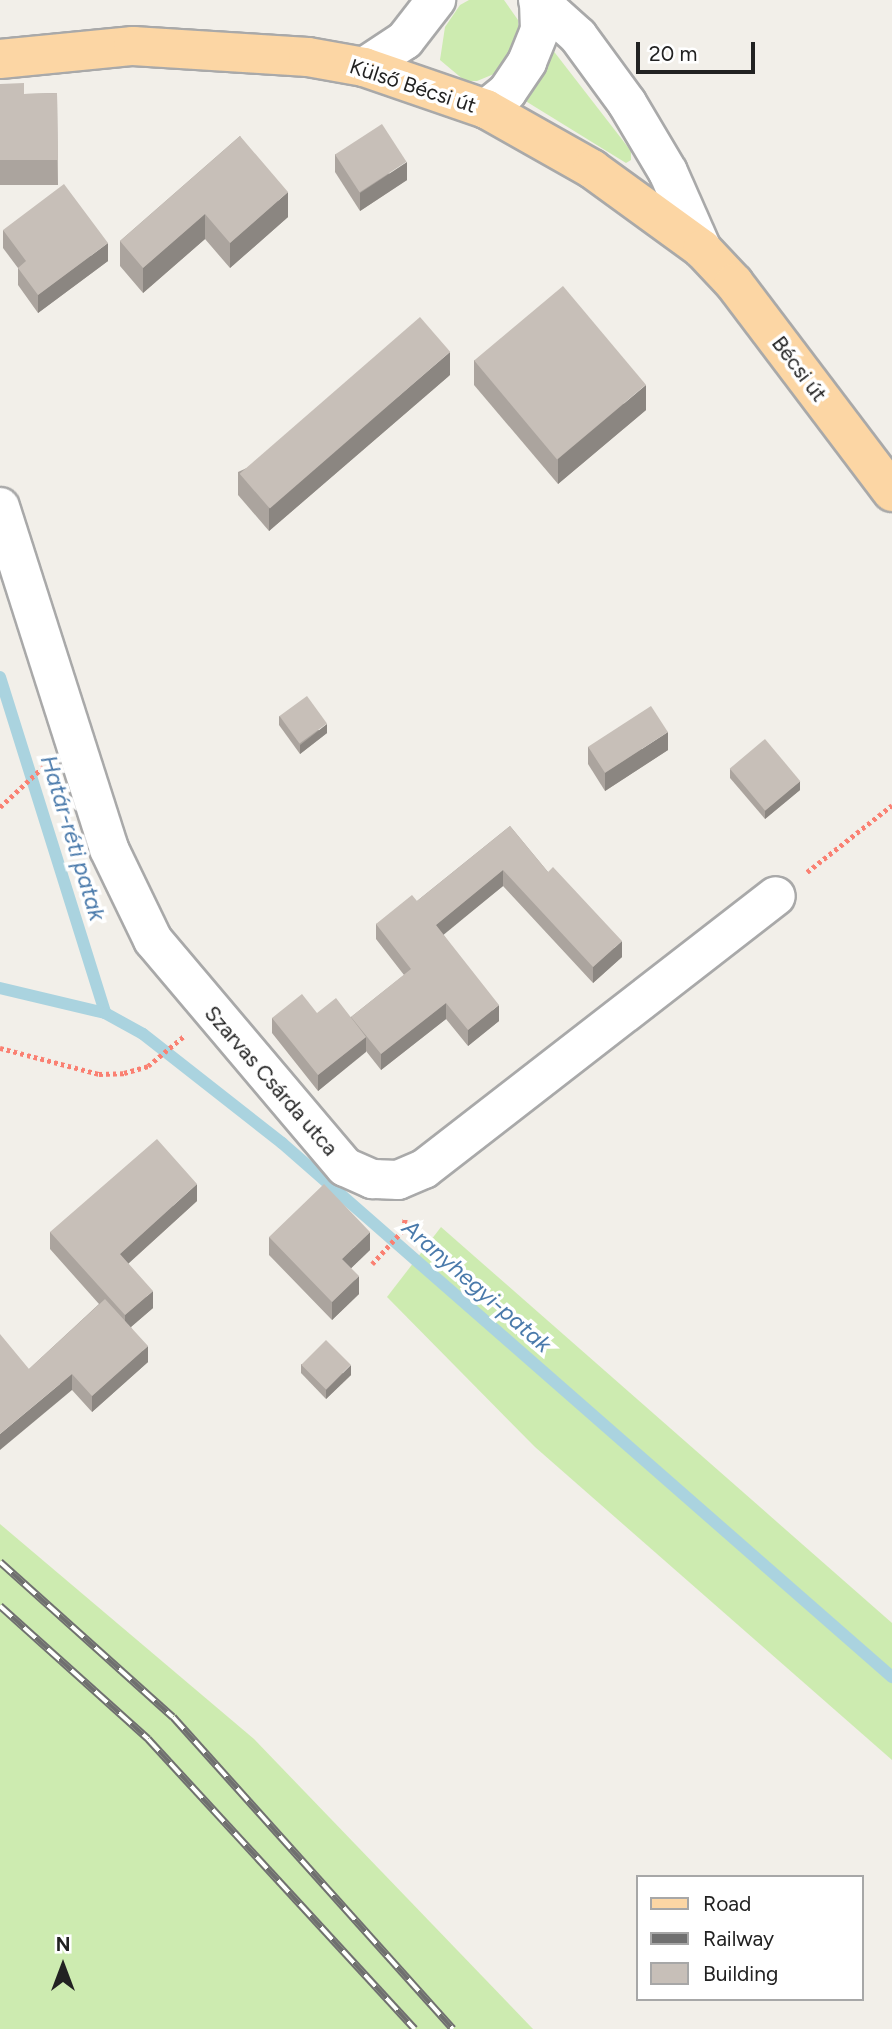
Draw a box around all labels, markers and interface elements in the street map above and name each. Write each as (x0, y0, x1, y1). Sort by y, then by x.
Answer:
scale bar (640, 28, 759, 72)
text: 20 m (649, 41, 697, 66)
street label: Külső Bécsi út (347, 54, 479, 118)
street label: Bécsi út (766, 331, 832, 407)
water label: Határ-réti patak (35, 752, 111, 924)
street label: Szarvas Csárda utca (199, 1001, 343, 1161)
water label: Aranyhegyi-patak (397, 1214, 557, 1358)
legend (636, 1875, 864, 2001)
text: Road (703, 1891, 751, 1916)
text: Railway (703, 1926, 774, 1951)
north arrow (28, 1931, 98, 2001)
text: N (56, 1933, 70, 1956)
text: Building (703, 1961, 778, 1986)

